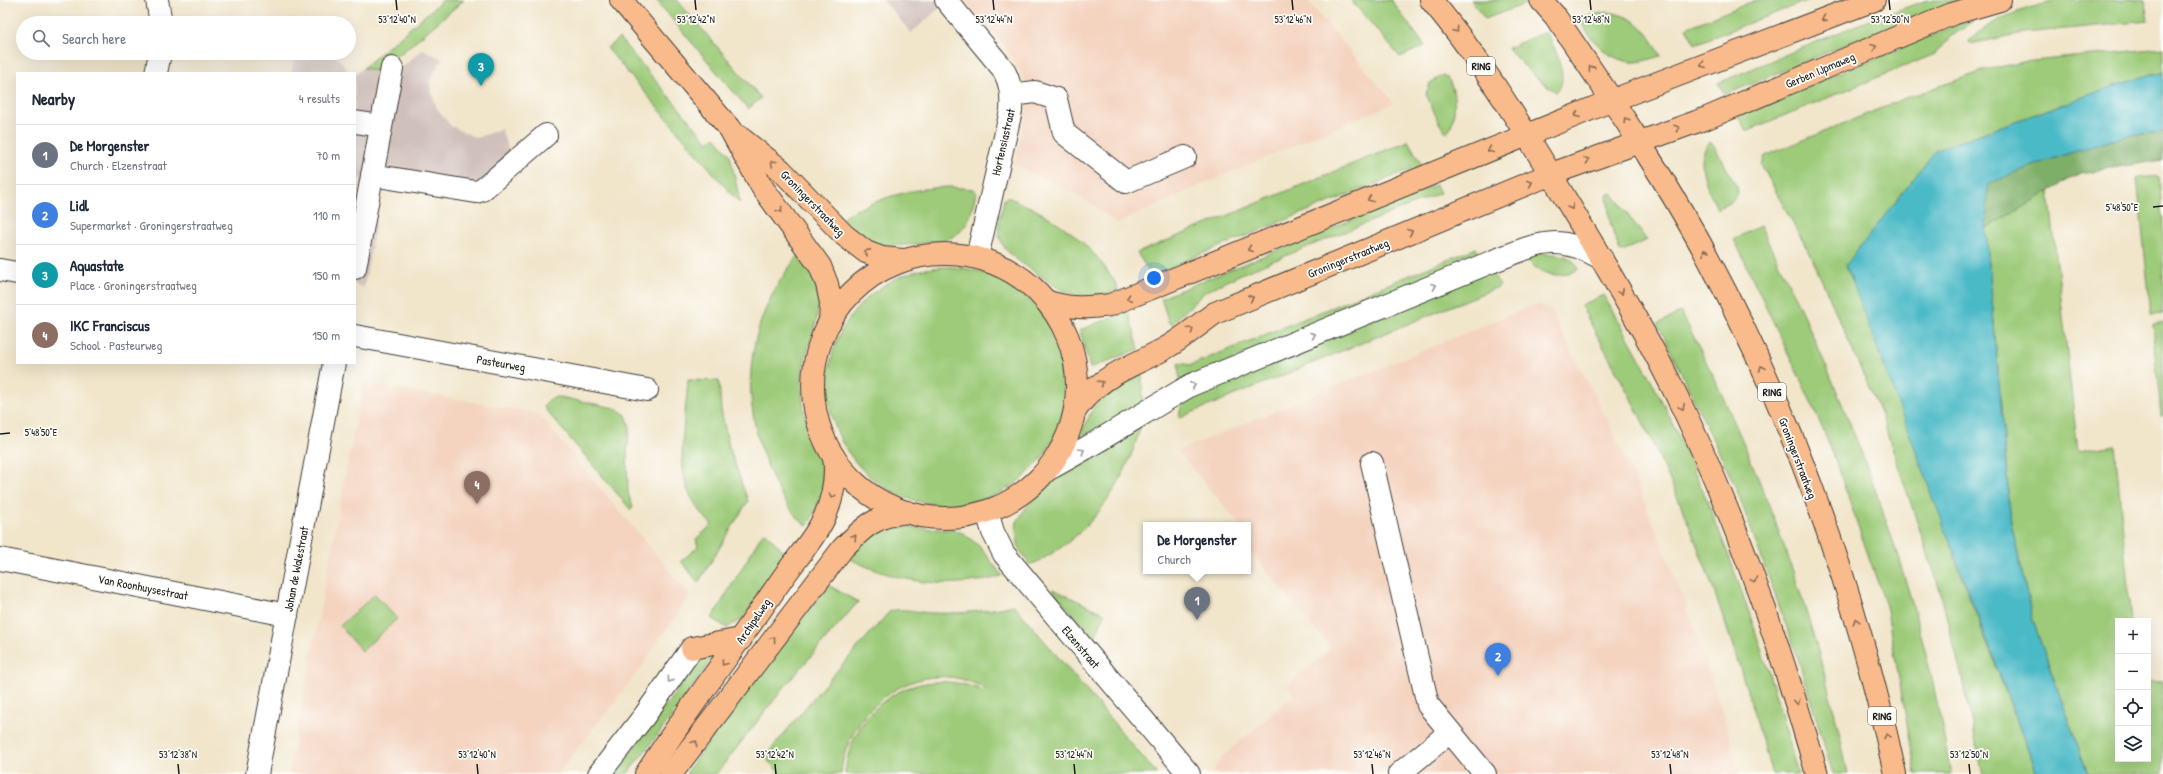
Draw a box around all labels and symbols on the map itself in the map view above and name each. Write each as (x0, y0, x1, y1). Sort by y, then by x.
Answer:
text: 53°12'40"N (378, 13, 416, 26)
text: 53°12'42"N (677, 13, 715, 26)
text: 53°12'44"N (976, 13, 1012, 26)
text: 53°12'46"N (1274, 13, 1312, 26)
text: 53°12'48"N (1572, 13, 1610, 26)
text: 53°12'50"N (1871, 13, 1909, 26)
one-way arrow (1821, 14, 1828, 22)
one-way arrow (1451, 26, 1458, 33)
one-way arrow (1871, 43, 1878, 51)
street label: Gerben IJpmaweg (1783, 48, 1857, 92)
pin: 3 (468, 53, 494, 86)
road number: RING (1467, 57, 1495, 75)
one-way arrow (1699, 60, 1706, 68)
one-way arrow (1589, 65, 1596, 72)
street label: Hortensiastraat (987, 106, 1019, 177)
one-way arrow (1573, 110, 1580, 118)
one-way arrow (1623, 117, 1631, 124)
one-way arrow (1673, 125, 1680, 133)
one-way arrow (1487, 146, 1494, 154)
one-way arrow (1584, 157, 1591, 165)
one-way arrow (770, 161, 777, 168)
street label: Groningerstraatweg (777, 166, 849, 240)
one-way arrow (1527, 179, 1534, 187)
one-way arrow (1366, 195, 1373, 203)
text: 5°48'50"E (2106, 201, 2139, 214)
one-way arrow (1566, 203, 1573, 210)
one-way arrow (775, 205, 782, 212)
one-way arrow (1406, 229, 1413, 237)
street label: Groningerstraatweg (1305, 234, 1391, 282)
one-way arrow (1246, 244, 1253, 252)
one-way arrow (864, 249, 871, 256)
one-way arrow (1702, 249, 1709, 256)
your location (1144, 268, 1164, 288)
one-way arrow (1430, 282, 1437, 290)
one-way arrow (1616, 288, 1624, 296)
one-way arrow (1126, 293, 1133, 301)
one-way arrow (1247, 295, 1254, 303)
one-way arrow (1186, 328, 1193, 335)
one-way arrow (1309, 332, 1317, 340)
street label: Pasteurweg (475, 350, 527, 376)
one-way arrow (1759, 365, 1767, 373)
one-way arrow (1096, 380, 1103, 387)
one-way arrow (1189, 382, 1197, 390)
road number: RING (1758, 383, 1786, 401)
one-way arrow (1677, 403, 1685, 410)
street label: Groningerstraatweg (1775, 415, 1821, 501)
text: 5°48'50"E (25, 426, 58, 439)
one-way arrow (1077, 449, 1084, 456)
pin: 4 (464, 471, 490, 504)
one-way arrow (828, 492, 837, 499)
street label: Johan de Walestraat (279, 524, 313, 613)
one-way arrow (849, 534, 856, 542)
street label: Van Roonhuysestraat (97, 570, 190, 604)
one-way arrow (1749, 576, 1757, 583)
pin: 1 (1184, 587, 1210, 620)
street label: Archipelweg (732, 595, 774, 647)
one-way arrow (1852, 618, 1861, 625)
street label: Elzenstraat (1058, 622, 1104, 673)
one-way arrow (768, 637, 775, 644)
pin: 2 (1485, 643, 1511, 676)
one-way arrow (722, 658, 729, 665)
one-way arrow (667, 676, 674, 683)
one-way arrow (1792, 699, 1800, 706)
road number: RING (1868, 707, 1896, 725)
one-way arrow (1883, 733, 1891, 739)
one-way arrow (690, 740, 697, 747)
text: 53°12'38"N (159, 748, 197, 761)
text: 53°12'40"N (458, 748, 496, 761)
text: 53°12'42"N (756, 748, 794, 761)
text: 53°12'44"N (1056, 748, 1092, 761)
text: 53°12'46"N (1353, 748, 1391, 761)
text: 53°12'48"N (1651, 748, 1689, 761)
text: 53°12'50"N (1950, 748, 1988, 761)

